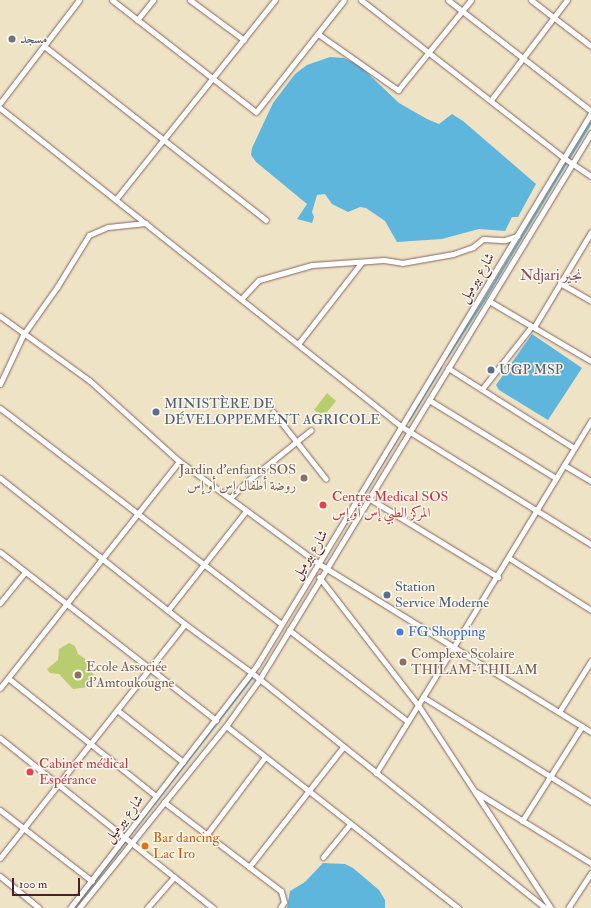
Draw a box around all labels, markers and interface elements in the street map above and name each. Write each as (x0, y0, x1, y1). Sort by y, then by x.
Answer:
place label: مسجد (20, 31, 47, 47)
marker: مسجد (7, 34, 17, 44)
street label: شارع بيرميل (456, 250, 498, 306)
district label: Ndjari نجير (520, 267, 582, 285)
place label: UGP MSP (499, 362, 563, 378)
marker: UGP MSP (486, 365, 496, 375)
place label: MINISTÈRE DE DÉVELOPPEMENT AGRICOLE (164, 396, 380, 428)
marker: MINISTÈRE DE DÉVELOPPEMENT AGRICOLE (151, 407, 161, 417)
place label: Jardin d'enfants SOS روضة أطفال إس أو إس (179, 462, 296, 494)
marker: Jardin d'enfants SOS روضة أطفال إس أو إس (299, 473, 309, 483)
place label: Centre Medical SOS المركز الطبي إس أو إس (332, 489, 448, 522)
marker: Centre Medical SOS المركز الطبي إس أو إس (317, 499, 329, 511)
street label: شارع بيرميل (288, 527, 332, 583)
place label: Station Service Moderne (395, 579, 489, 612)
marker: Station Service Moderne (382, 590, 392, 600)
place label: FG Shopping (408, 624, 485, 640)
marker: FG Shopping (395, 627, 405, 637)
place label: Complexe Scolaire THILAM-THILAM (411, 646, 538, 678)
marker: Complexe Scolaire THILAM-THILAM (398, 657, 408, 667)
place label: Ecole Associée d'Amtoukougne (86, 659, 174, 692)
marker: Ecole Associée d'Amtoukougne (73, 670, 83, 680)
place label: Cabinet médical Espérance (39, 756, 128, 788)
marker: Cabinet médical Espérance (24, 766, 36, 778)
street label: شارع بيرميل (101, 792, 147, 846)
place label: Bar dancing Lac Iro (153, 830, 219, 862)
marker: Bar dancing Lac Iro (140, 841, 150, 851)
scale bar (14, 870, 82, 896)
text: 100 m (19, 877, 47, 892)

